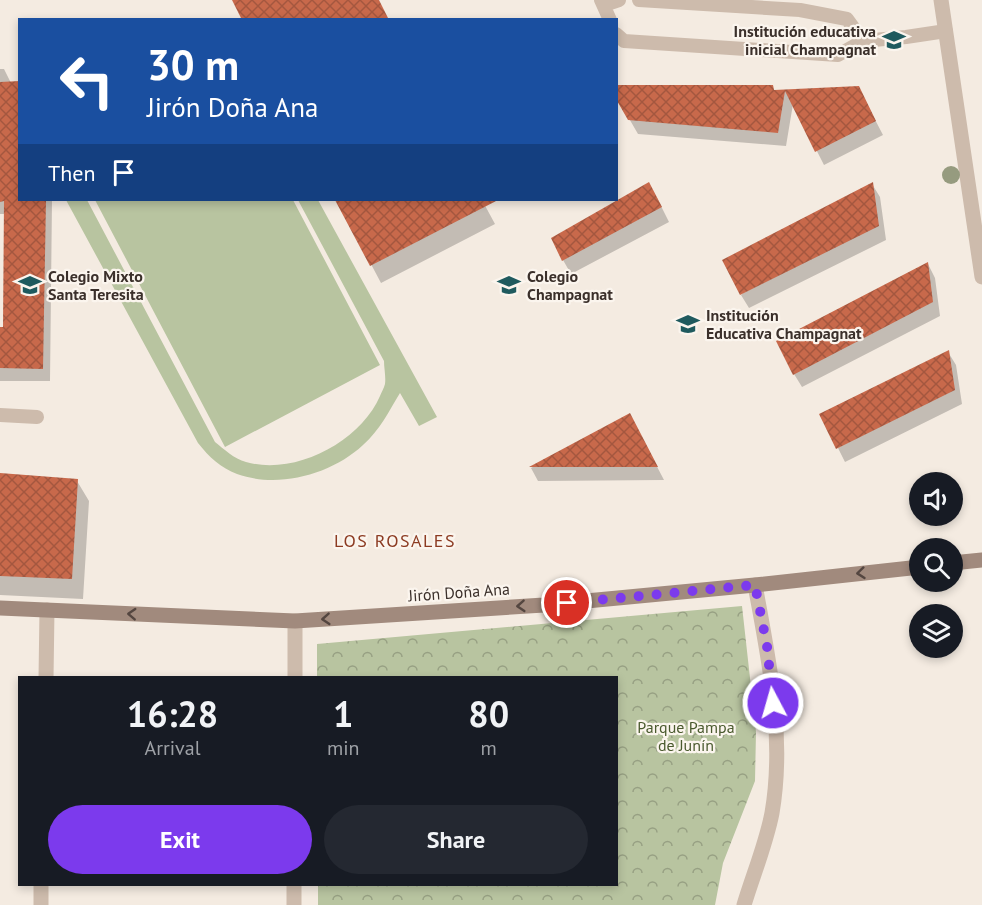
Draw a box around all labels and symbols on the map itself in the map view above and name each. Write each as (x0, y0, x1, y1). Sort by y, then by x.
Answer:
place label: Institución educativa inicial Champagnat (734, 21, 876, 59)
school or university icon: Institución educativa inicial Champagnat (881, 27, 907, 53)
place label: Colegio Mixto Santa Teresita (48, 266, 144, 304)
place label: Colegio Champagnat (527, 266, 613, 304)
school or university icon: Colegio Mixto Santa Teresita (17, 272, 43, 298)
school or university icon: Colegio Champagnat (496, 272, 522, 298)
place label: Institución Educativa Champagnat (706, 305, 862, 343)
school or university icon: Institución Educativa Champagnat (675, 311, 701, 337)
district label: LOS ROSALES (334, 529, 456, 552)
one-way arrow (857, 566, 866, 579)
pin (541, 577, 592, 628)
street label: Jirón Doña Ana (407, 578, 510, 606)
one-way arrow (516, 600, 525, 613)
one-way arrow (127, 607, 136, 620)
one-way arrow (322, 612, 331, 625)
position arrow (741, 671, 805, 735)
park label: Parque Pampa de Junín (637, 717, 735, 755)

